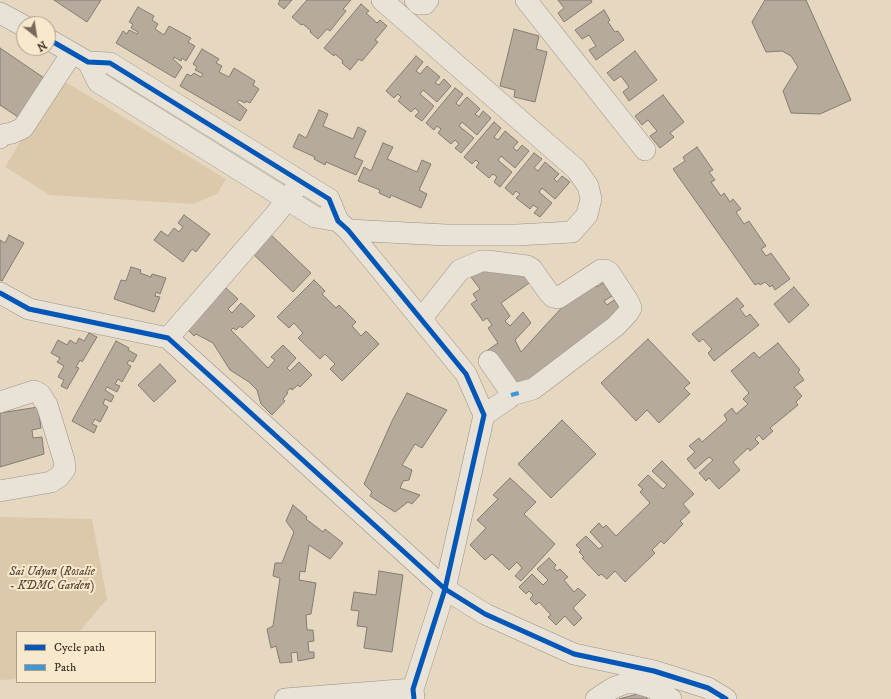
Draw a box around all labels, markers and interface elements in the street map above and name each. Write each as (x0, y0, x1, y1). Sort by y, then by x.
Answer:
north arrow (16, 16, 56, 56)
text: N (34, 37, 49, 54)
park label: Sai Udyan (Rosalie - KDMC Garden) (9, 566, 95, 594)
legend (16, 631, 156, 683)
text: Cycle path (54, 640, 105, 655)
text: Path (54, 660, 76, 675)

